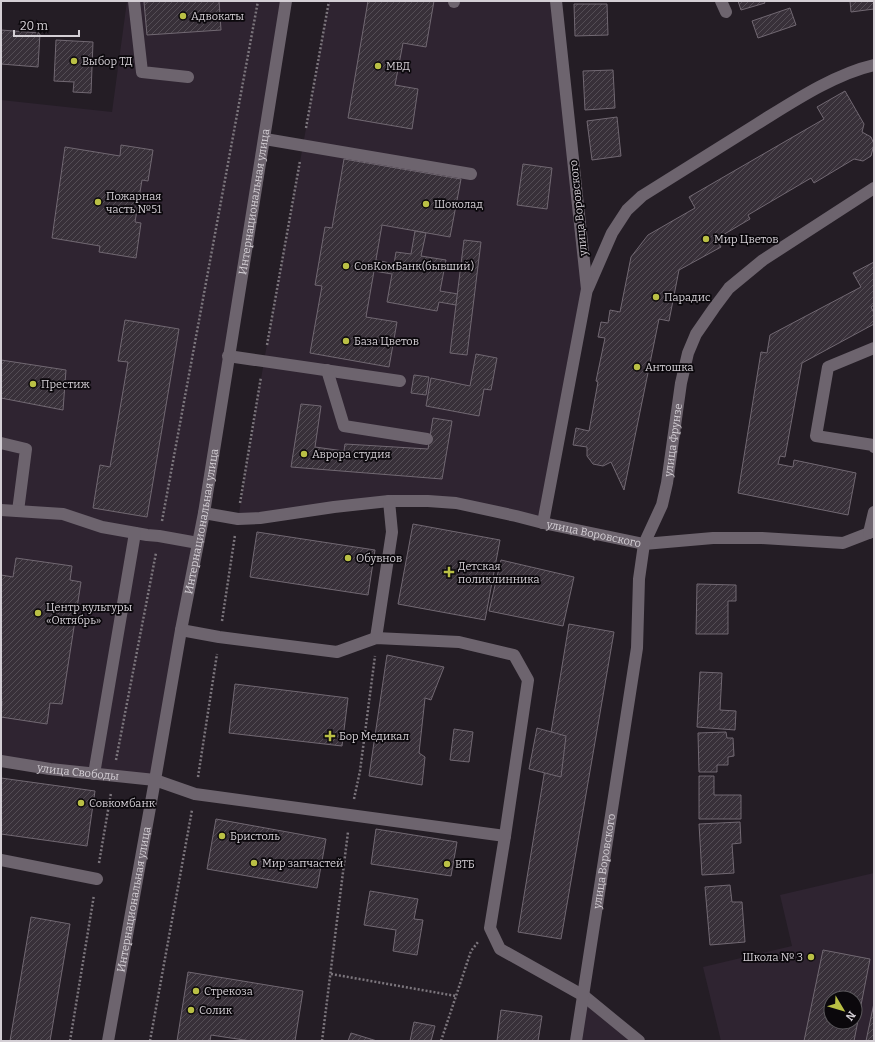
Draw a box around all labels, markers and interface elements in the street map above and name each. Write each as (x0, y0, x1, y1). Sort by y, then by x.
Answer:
place label: Адвокаты (191, 10, 244, 23)
marker: Адвокаты (178, 11, 188, 21)
scale bar (14, 12, 79, 38)
text: 20 m (20, 19, 49, 33)
place label: Выбор ТД (82, 55, 133, 68)
marker: Выбор ТД (69, 56, 79, 66)
place label: МВД (386, 60, 411, 73)
marker: МВД (373, 61, 383, 71)
street label: Интернациональная улица (236, 128, 272, 276)
street label: улица Воровского (567, 159, 590, 257)
place label: Пожарная часть №51 (105, 190, 162, 216)
marker: Пожарная часть №51 (93, 197, 103, 207)
place label: Шоколад (434, 198, 483, 211)
marker: Шоколад (421, 199, 431, 209)
place label: Мир Цветов (714, 233, 779, 246)
marker: Мир Цветов (701, 234, 711, 244)
place label: СовКомБанк(бывший) (354, 260, 474, 273)
marker: СовКомБанк(бывший) (341, 261, 351, 271)
place label: Парадис (664, 291, 711, 304)
marker: Парадис (651, 292, 661, 302)
place label: База Цветов (354, 335, 419, 348)
marker: База Цветов (341, 336, 351, 346)
place label: Антошка (645, 361, 693, 374)
marker: Антошка (632, 362, 642, 372)
place label: Престиж (41, 378, 90, 391)
marker: Престиж (28, 379, 38, 389)
street label: улица Фрунзе (662, 403, 685, 479)
street label: Интернациональная улица (182, 448, 221, 595)
place label: Аврора студия (312, 448, 391, 461)
marker: Аврора студия (299, 449, 309, 459)
street label: улица Воровского (544, 518, 642, 550)
place label: Обувнов (356, 552, 402, 565)
marker: Обувнов (343, 553, 353, 563)
place label: Детская поликлинника (458, 560, 540, 586)
marker: Детская поликлинника (443, 566, 455, 578)
place label: Центр культуры «Октябрь» (46, 601, 132, 627)
marker: Центр культуры «Октябрь» (33, 608, 43, 618)
marker: Бор Медикал (324, 730, 336, 742)
place label: Бор Медикал (339, 730, 410, 743)
street label: улица Свободы (35, 761, 120, 783)
place label: Совкомбанк (89, 797, 156, 810)
marker: Совкомбанк (76, 798, 86, 808)
street label: улица Воровского (590, 813, 618, 911)
street label: Интернациональная улица (115, 825, 154, 973)
place label: Бристоль (230, 830, 280, 843)
marker: Бристоль (217, 831, 227, 841)
place label: Мир запчастей (262, 857, 343, 870)
marker: Мир запчастей (249, 858, 259, 868)
place label: ВТБ (455, 858, 475, 871)
marker: ВТБ (442, 859, 452, 869)
place label: Школа № 3 (742, 951, 803, 964)
marker: Школа № 3 (806, 952, 816, 962)
place label: Стрекоза (204, 985, 253, 998)
marker: Стрекоза (191, 986, 201, 996)
north arrow (823, 990, 863, 1030)
place label: Солик (199, 1004, 233, 1017)
marker: Солик (186, 1005, 196, 1015)
text: N (842, 1008, 858, 1024)

